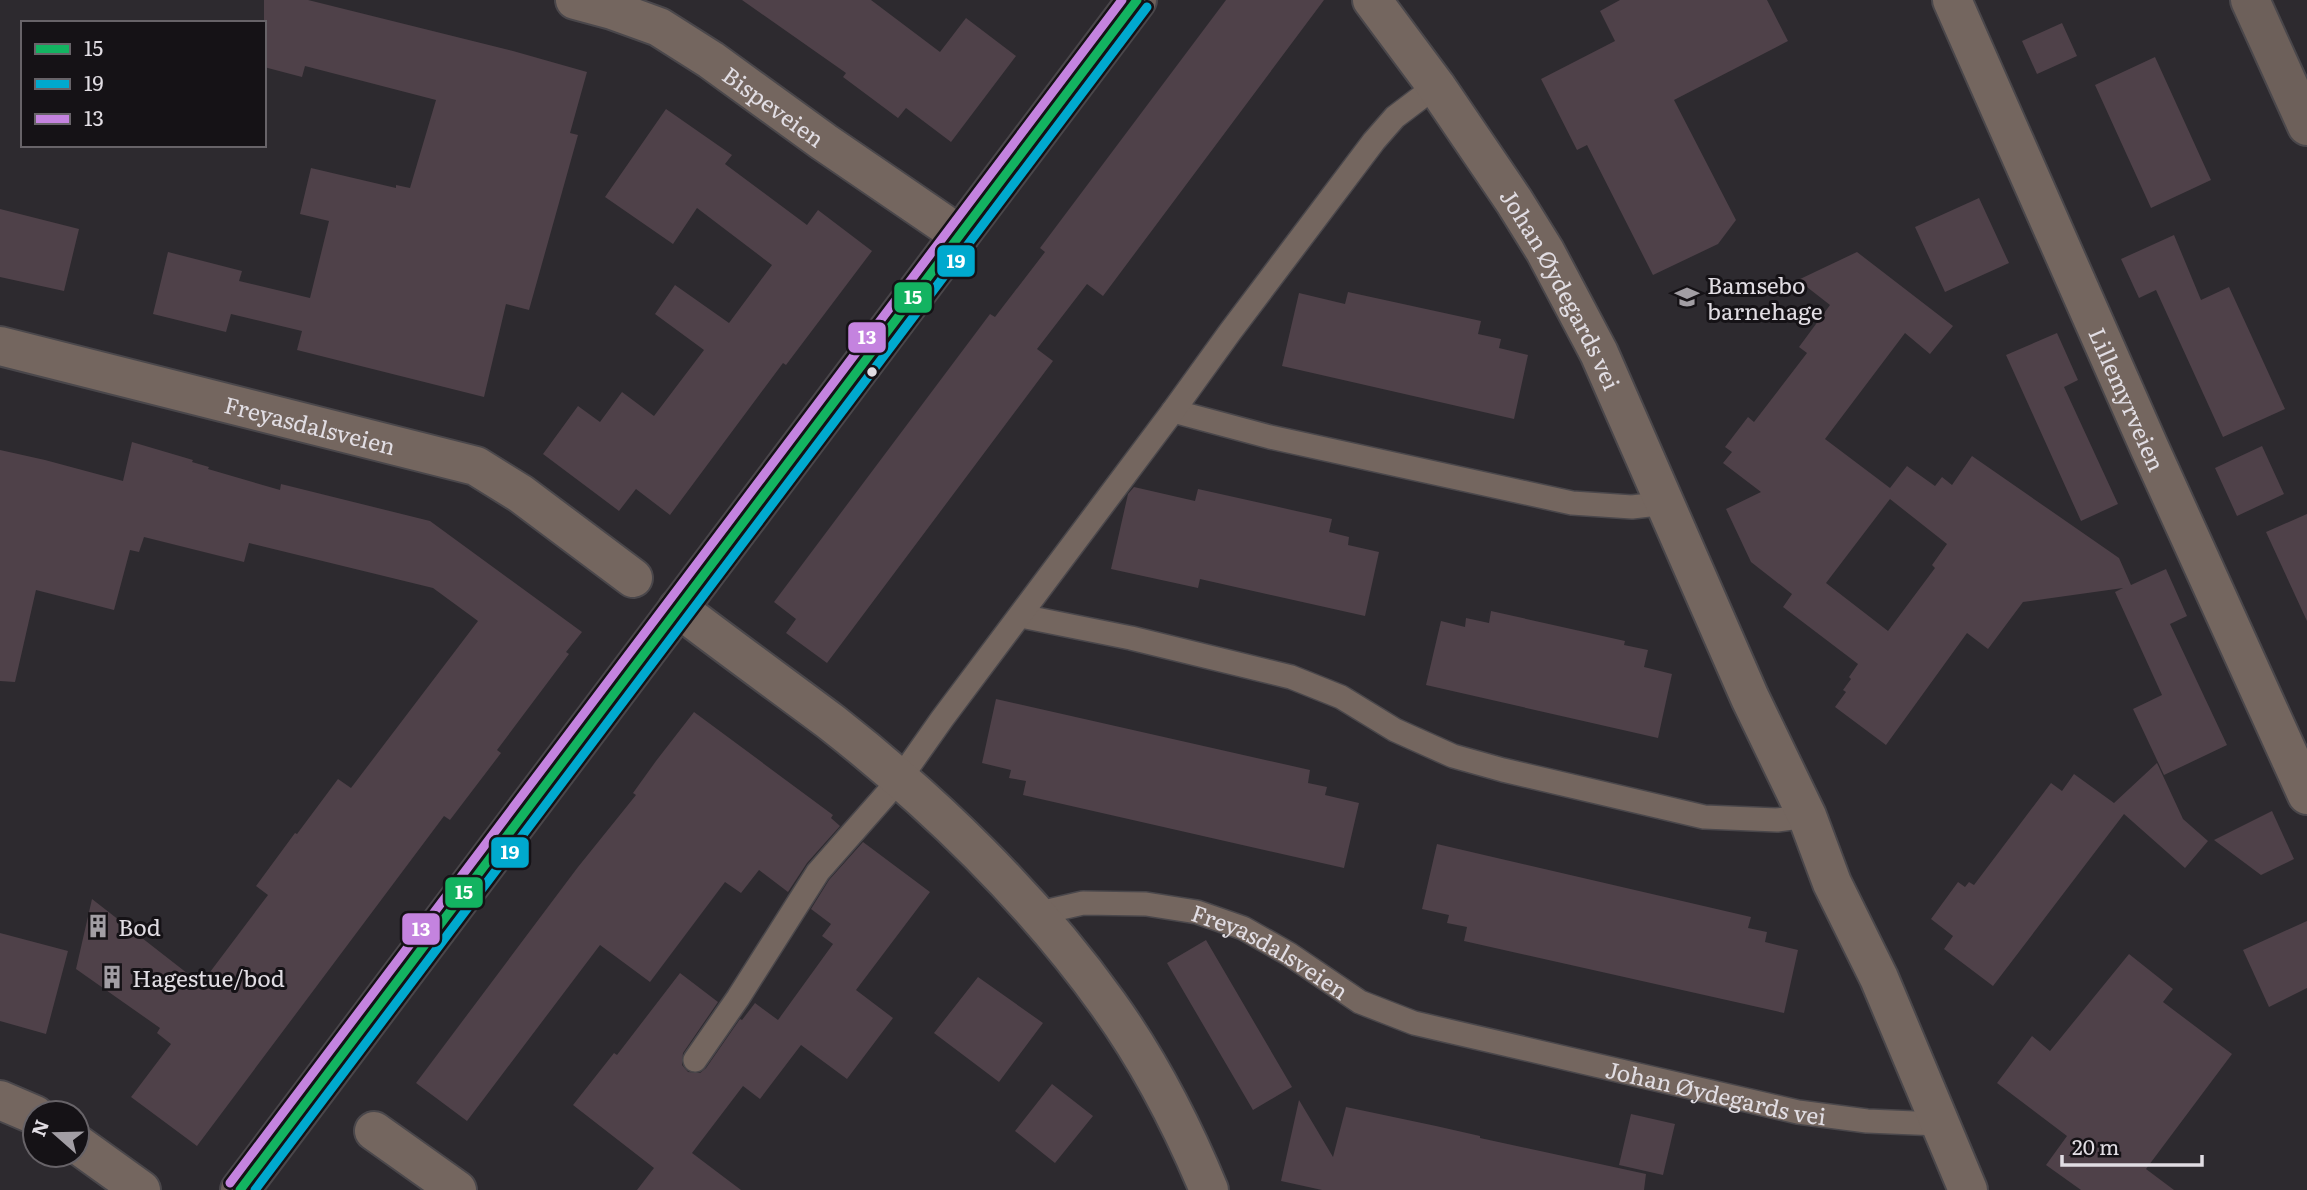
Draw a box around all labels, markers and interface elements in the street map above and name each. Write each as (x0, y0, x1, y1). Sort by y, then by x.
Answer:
legend (21, 21, 266, 147)
text: 15 (84, 31, 103, 62)
street label: Bispeveien (716, 57, 832, 154)
text: 19 (84, 66, 104, 97)
text: 13 (84, 101, 104, 132)
street label: Johan Øydegards vei (1493, 181, 1630, 395)
line badge: 19 (936, 244, 976, 278)
text: 19 (947, 246, 965, 274)
place label: Bamsebo barnehage (1707, 267, 1823, 327)
line badge: 15 (893, 281, 933, 314)
text: 15 (904, 282, 922, 310)
school or university icon: Bamsebo barnehage (1673, 283, 1701, 311)
line badge: 13 (847, 321, 887, 354)
text: 13 (858, 322, 876, 350)
street label: Lillemyrveien (2081, 322, 2175, 476)
unlabelled marker (865, 365, 879, 379)
street label: Freyasdalsveien (221, 386, 399, 462)
line badge: 19 (490, 836, 530, 869)
text: 19 (501, 837, 519, 865)
line badge: 15 (444, 876, 484, 909)
text: 15 (455, 877, 473, 905)
street label: Freyasdalsveien (1187, 894, 1356, 1007)
place label: Bod (118, 909, 161, 943)
building icon: Bod (84, 912, 112, 940)
line badge: 13 (401, 912, 441, 946)
text: 13 (412, 914, 430, 942)
place label: Hagestue/bod (132, 960, 285, 994)
building icon: Hagestue/bod (98, 963, 126, 991)
street label: Johan Øydegards vei (1602, 1051, 1829, 1133)
north arrow (21, 1099, 91, 1169)
text: N (23, 1116, 55, 1140)
scale bar (2062, 1124, 2202, 1168)
text: 20 m (2072, 1130, 2119, 1161)

